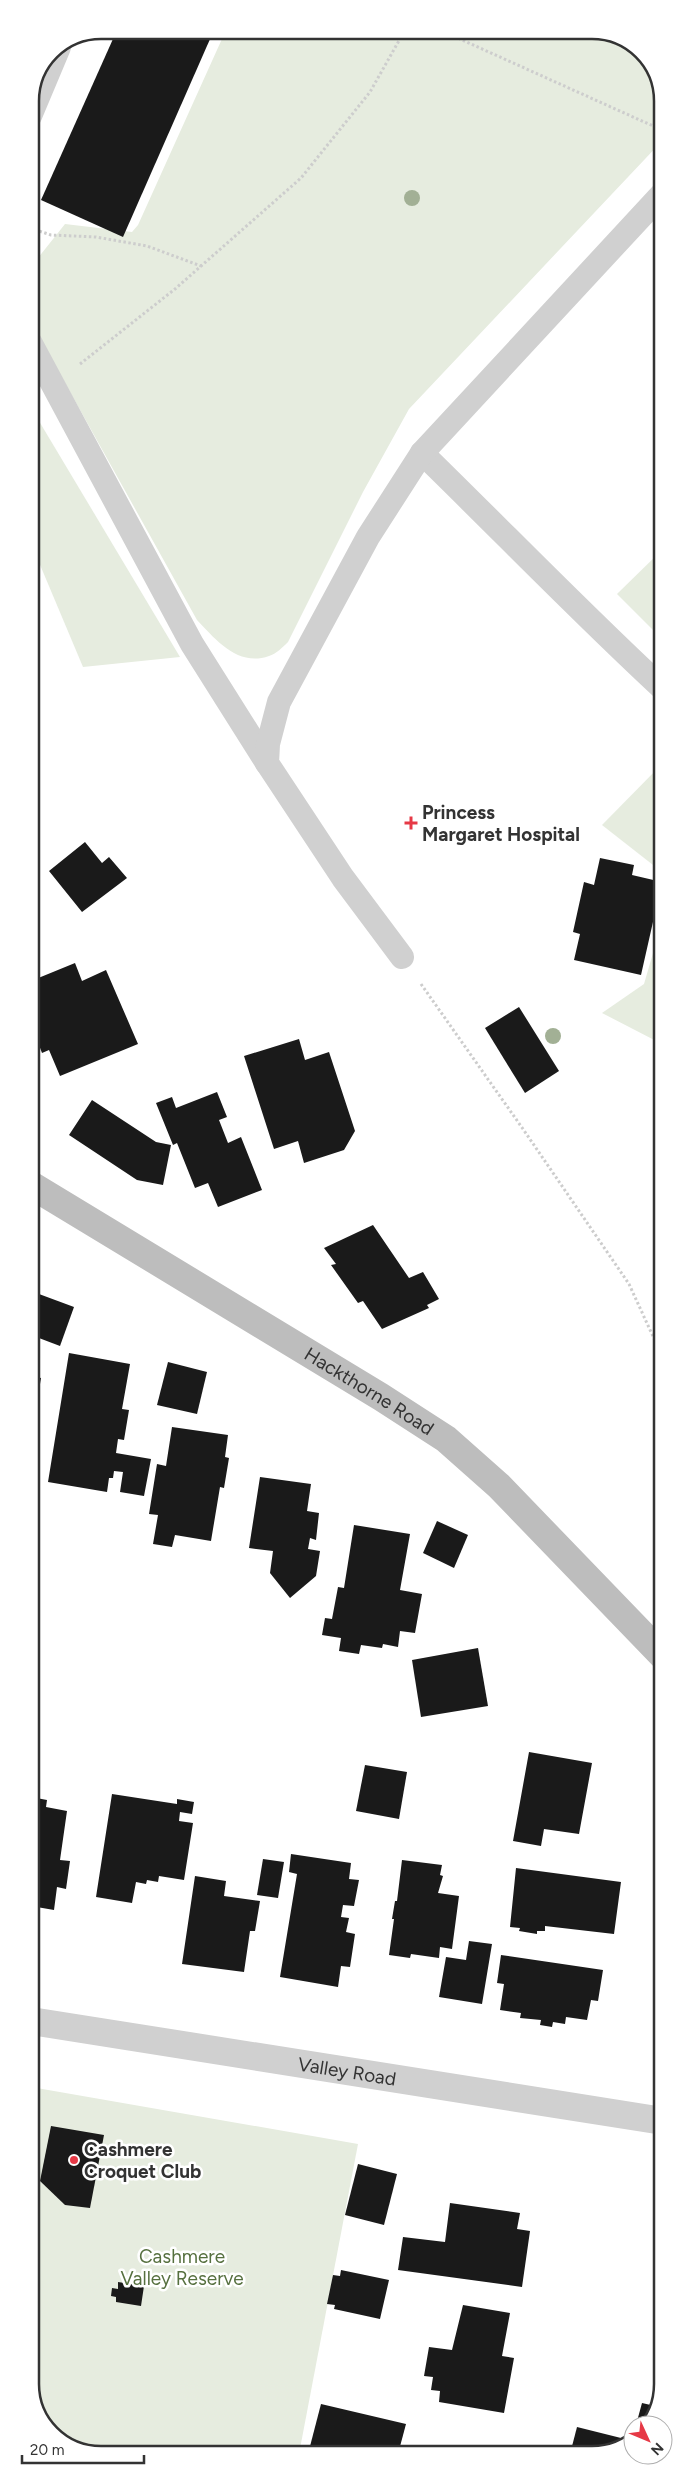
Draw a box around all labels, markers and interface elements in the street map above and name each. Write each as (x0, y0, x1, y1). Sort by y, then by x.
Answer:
place label: Princess Margaret Hospital (422, 801, 580, 846)
marker: Princess Margaret Hospital (404, 816, 418, 830)
street label: Hackthorne Road (300, 1342, 438, 1440)
street label: Valley Road (296, 2052, 398, 2090)
place label: Cashmere Croquet Club (84, 2138, 201, 2183)
marker: Cashmere Croquet Club (68, 2154, 80, 2166)
park label: Cashmere Valley Reserve (120, 2245, 244, 2290)
north arrow (623, 2415, 673, 2465)
scale bar (22, 2432, 145, 2464)
text: N (647, 2439, 667, 2458)
text: 20 m (30, 2441, 64, 2459)

